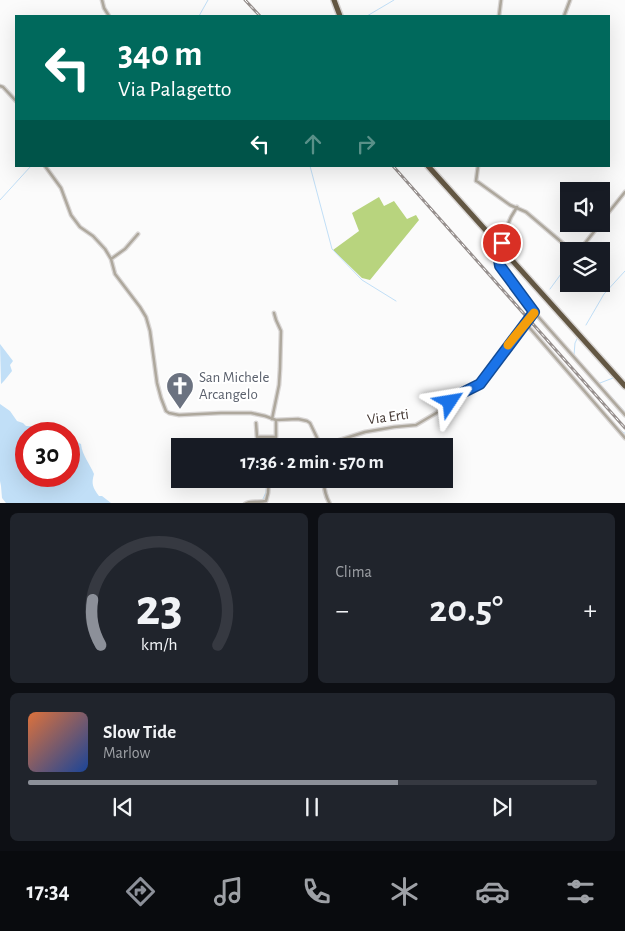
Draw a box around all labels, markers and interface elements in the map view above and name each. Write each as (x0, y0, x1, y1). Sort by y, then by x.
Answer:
icon: left (35, 35, 100, 100)
text: 340 m (118, 37, 202, 72)
text: Via Palagetto (118, 78, 232, 100)
icon: left (246, 130, 274, 158)
icon: ahead (299, 130, 327, 158)
icon: right (352, 130, 380, 158)
map controls (560, 182, 610, 292)
button: sound (560, 182, 610, 232)
pin (481, 222, 523, 264)
icon: arrive (488, 229, 516, 257)
button: layers (560, 242, 610, 292)
place label: San Michele Arcangelo (199, 370, 269, 402)
church icon: San Michele Arcangelo (165, 371, 195, 410)
position arrow (423, 375, 475, 427)
street label: Via Erti (366, 407, 410, 427)
speed limit sign: 30 (15, 422, 80, 487)
text: 17:36 · 2 min · 570 m (240, 453, 384, 472)
text: Clima (336, 564, 372, 580)
text: 23 (135, 582, 182, 634)
text: 20.5° (429, 591, 503, 629)
text: − (336, 597, 349, 625)
text: + (584, 597, 597, 625)
text: km/h (140, 636, 177, 654)
text: Slow Tide (103, 723, 176, 742)
text: Marlow (103, 745, 150, 761)
icon: previous (109, 793, 137, 821)
icon: pause (298, 793, 326, 821)
icon: next (488, 793, 516, 821)
icon: directions (123, 874, 158, 909)
icon: music (211, 874, 246, 909)
icon: phone (299, 874, 334, 909)
icon: climate (387, 874, 422, 909)
icon: car (475, 874, 510, 909)
icon: filters (563, 874, 598, 909)
text: 17:34 (27, 880, 70, 902)

